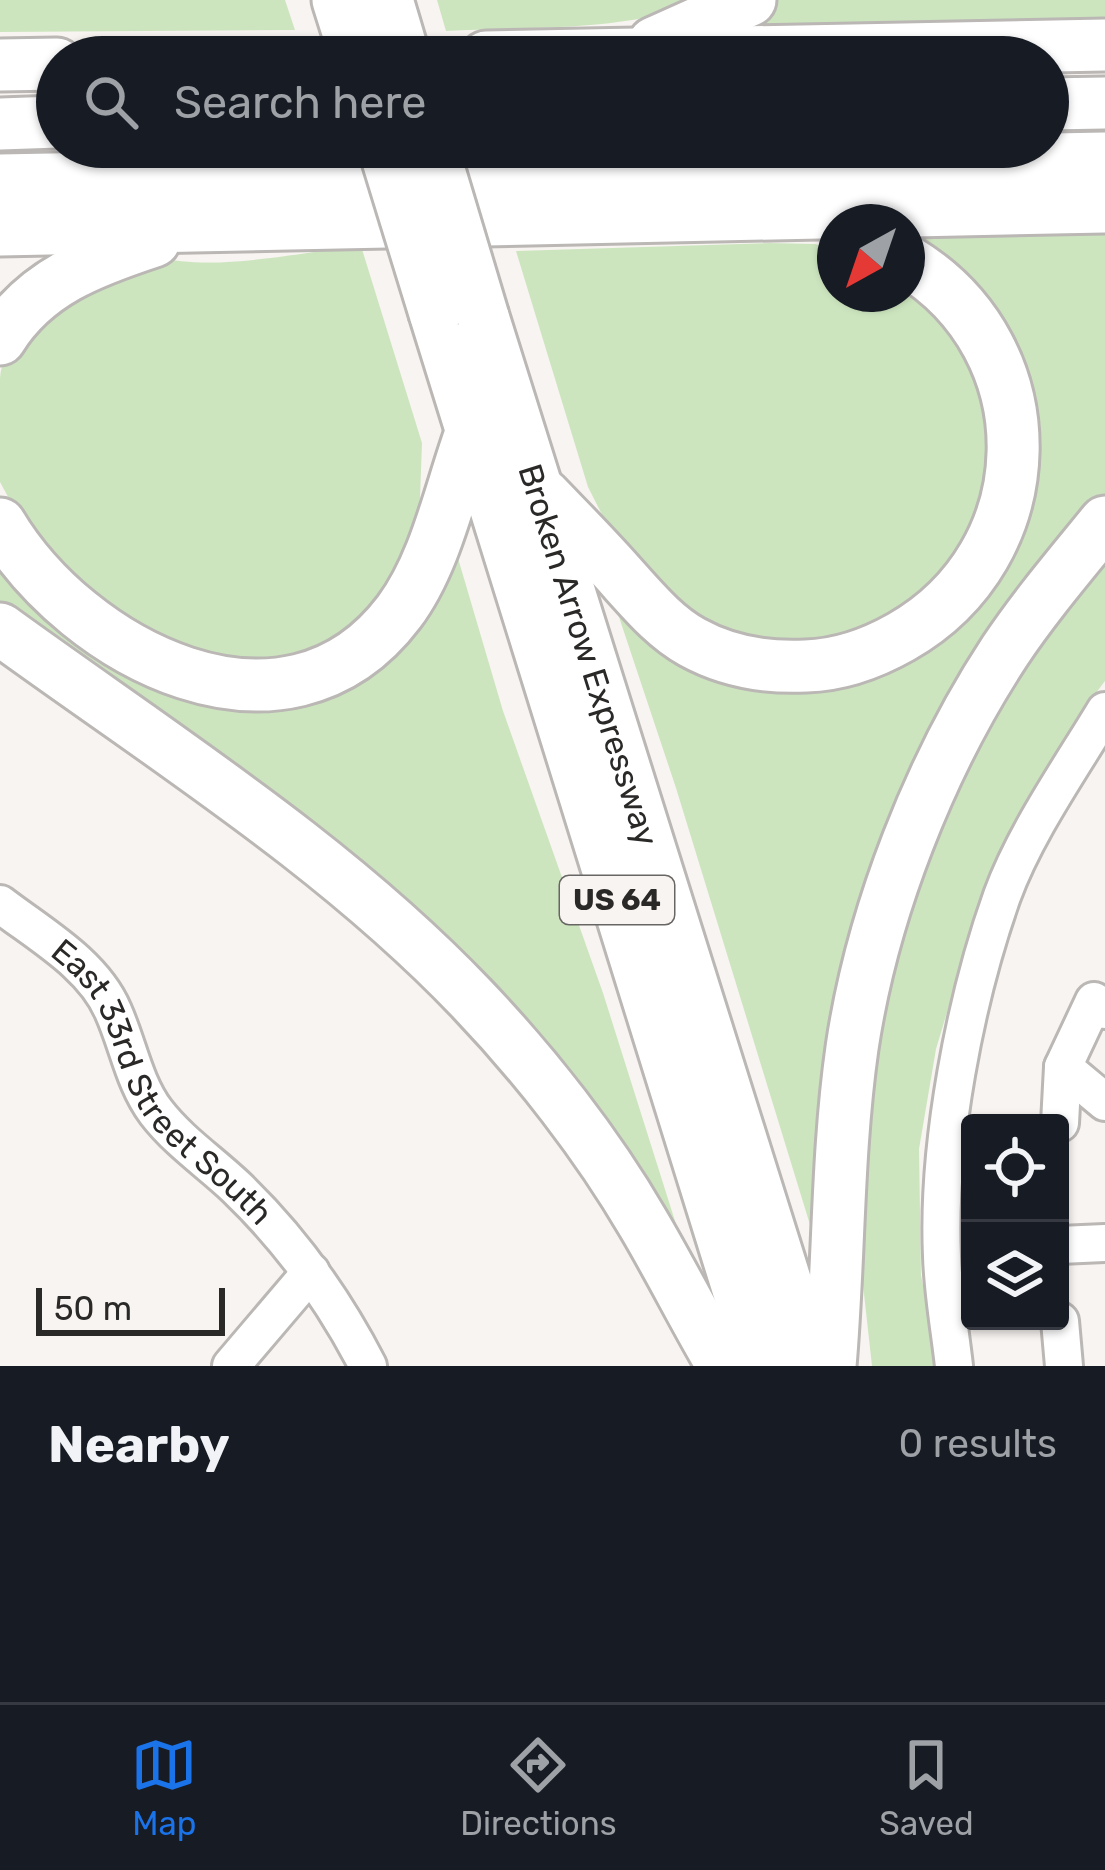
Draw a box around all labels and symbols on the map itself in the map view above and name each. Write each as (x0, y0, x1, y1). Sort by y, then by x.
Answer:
north arrow (817, 204, 925, 312)
street label: Broken Arrow Expressway (510, 459, 667, 851)
road number: US 64 (560, 876, 674, 924)
street label: East 33rd Street South (44, 931, 281, 1232)
scale bar (36, 1282, 225, 1335)

